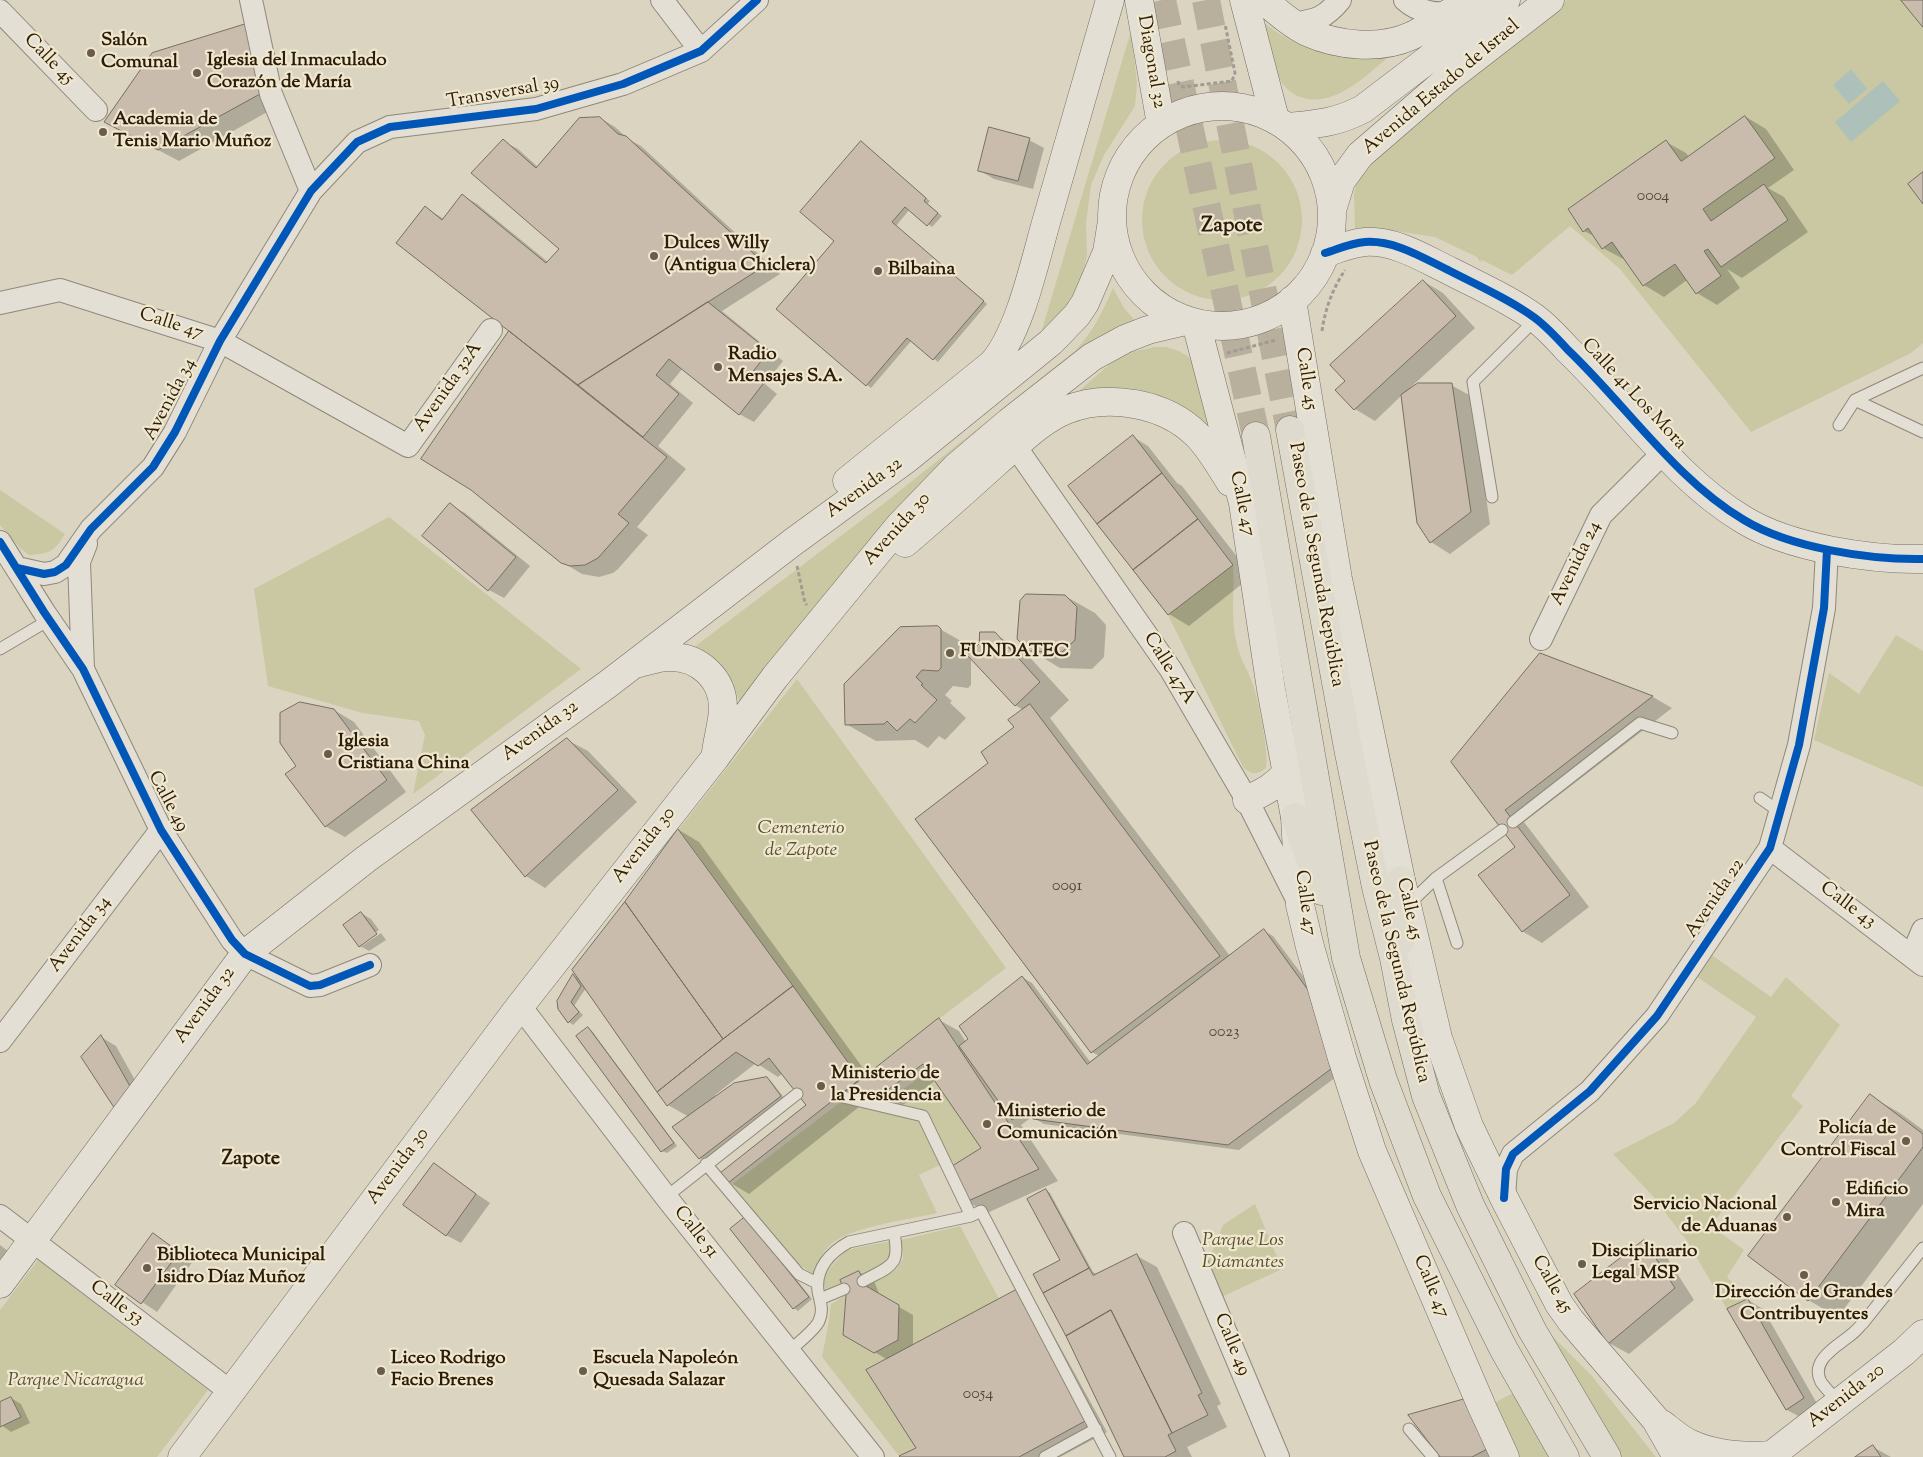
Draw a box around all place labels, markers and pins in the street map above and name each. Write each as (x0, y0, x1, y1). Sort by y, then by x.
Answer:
place label: Salón Comunal (101, 31, 178, 75)
marker: Salón Comunal (85, 47, 97, 59)
place label: Iglesia del Inmaculado Corazón de María (207, 51, 387, 95)
marker: Iglesia del Inmaculado Corazón de María (191, 67, 203, 79)
place label: Academia de Tenis Mario Muñoz (113, 110, 271, 154)
marker: Academia de Tenis Mario Muñoz (97, 126, 109, 138)
place label: Dulces Willy (Antigua Chiclera) (664, 234, 816, 278)
marker: Dulces Willy (Antigua Chiclera) (648, 250, 660, 262)
place label: Bilbaina (888, 260, 955, 282)
marker: Bilbaina (872, 265, 884, 277)
place label: Radio Mensajes S.A. (728, 345, 843, 389)
marker: Radio Mensajes S.A. (712, 361, 724, 373)
place label: FUNDATEC (960, 642, 1069, 664)
marker: FUNDATEC (944, 647, 956, 659)
place label: Iglesia Cristiana China (338, 732, 470, 776)
marker: Iglesia Cristiana China (322, 748, 334, 760)
place label: Ministerio de la Presidencia (831, 1064, 941, 1108)
marker: Ministerio de la Presidencia (815, 1080, 827, 1092)
place label: Ministerio de Comunicación (997, 1102, 1118, 1146)
marker: Ministerio de Comunicación (981, 1118, 993, 1130)
place label: Policía de Control Fiscal (1781, 1119, 1896, 1163)
marker: Policía de Control Fiscal (1900, 1135, 1912, 1147)
place label: Edificio Mira (1846, 1180, 1908, 1224)
place label: Servicio Nacional de Aduanas (1633, 1195, 1777, 1239)
marker: Edificio Mira (1830, 1196, 1842, 1208)
marker: Servicio Nacional de Aduanas (1781, 1211, 1793, 1223)
place label: Disciplinario Legal MSP (1592, 1242, 1697, 1286)
place label: Biblioteca Municipal Isidro Díaz Muñoz (157, 1246, 325, 1290)
marker: Disciplinario Legal MSP (1576, 1258, 1588, 1270)
marker: Biblioteca Municipal Isidro Díaz Muñoz (141, 1262, 153, 1274)
marker: Dirección de Grandes Contribuyentes (1798, 1269, 1810, 1281)
place label: Dirección de Grandes Contribuyentes (1715, 1283, 1893, 1327)
place label: Liceo Rodrigo Facio Brenes (391, 1349, 506, 1393)
place label: Escuela Napoleón Quesada Salazar (593, 1349, 738, 1393)
marker: Liceo Rodrigo Facio Brenes (375, 1365, 387, 1377)
marker: Escuela Napoleón Quesada Salazar (577, 1365, 589, 1377)

